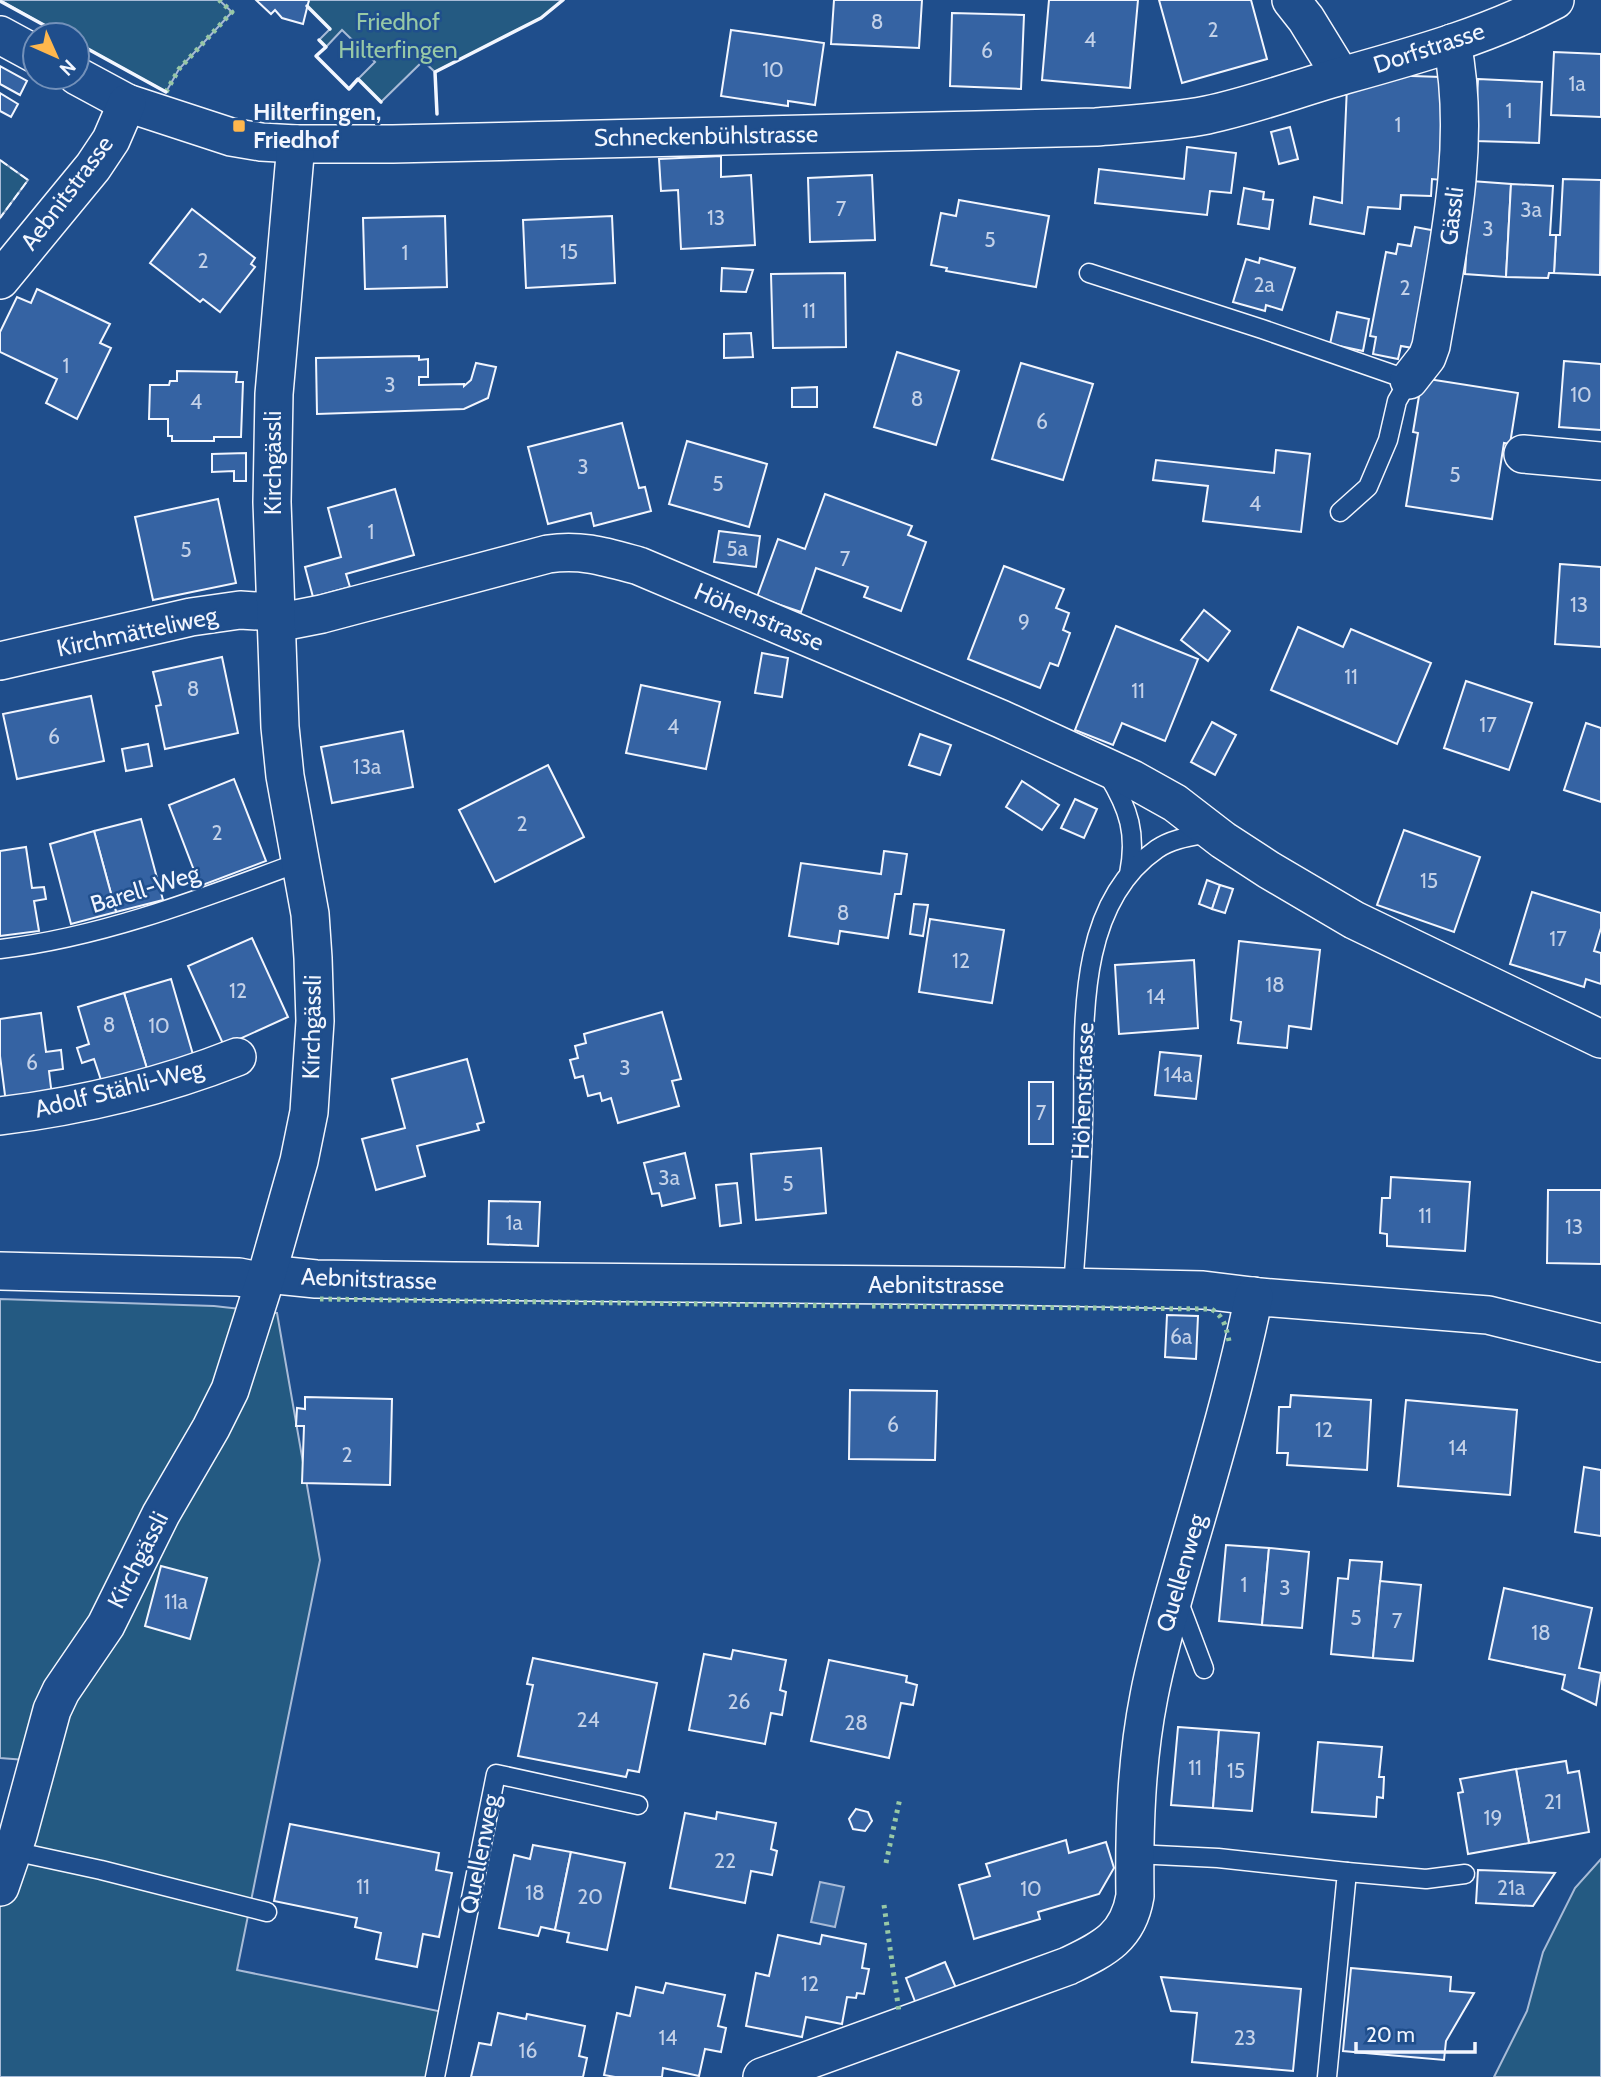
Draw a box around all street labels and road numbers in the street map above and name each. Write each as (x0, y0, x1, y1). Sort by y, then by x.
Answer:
street label: Dorfstrasse (1370, 16, 1488, 79)
street label: Schneckenbühlstrasse (594, 119, 818, 152)
street label: Aebnitstrasse (14, 130, 119, 256)
street label: Gässli (1434, 185, 1469, 247)
street label: Kirchgässli (258, 411, 287, 515)
street label: Höhenstrasse (690, 576, 828, 657)
street label: Kirchmätteliweg (54, 600, 221, 663)
street label: Barell-Weg (87, 858, 204, 919)
street label: Kirchgässli (296, 974, 327, 1080)
street label: Höhenstrasse (1066, 1022, 1099, 1160)
street label: Adolf Stähli-Weg (31, 1053, 207, 1124)
street label: Aebnitstrasse (301, 1262, 437, 1295)
street label: Aebnitstrasse (868, 1270, 1004, 1299)
street label: Kirchgässli (101, 1507, 174, 1613)
street label: Quellenweg (1150, 1509, 1211, 1635)
street label: Quellenweg (454, 1790, 506, 1916)

